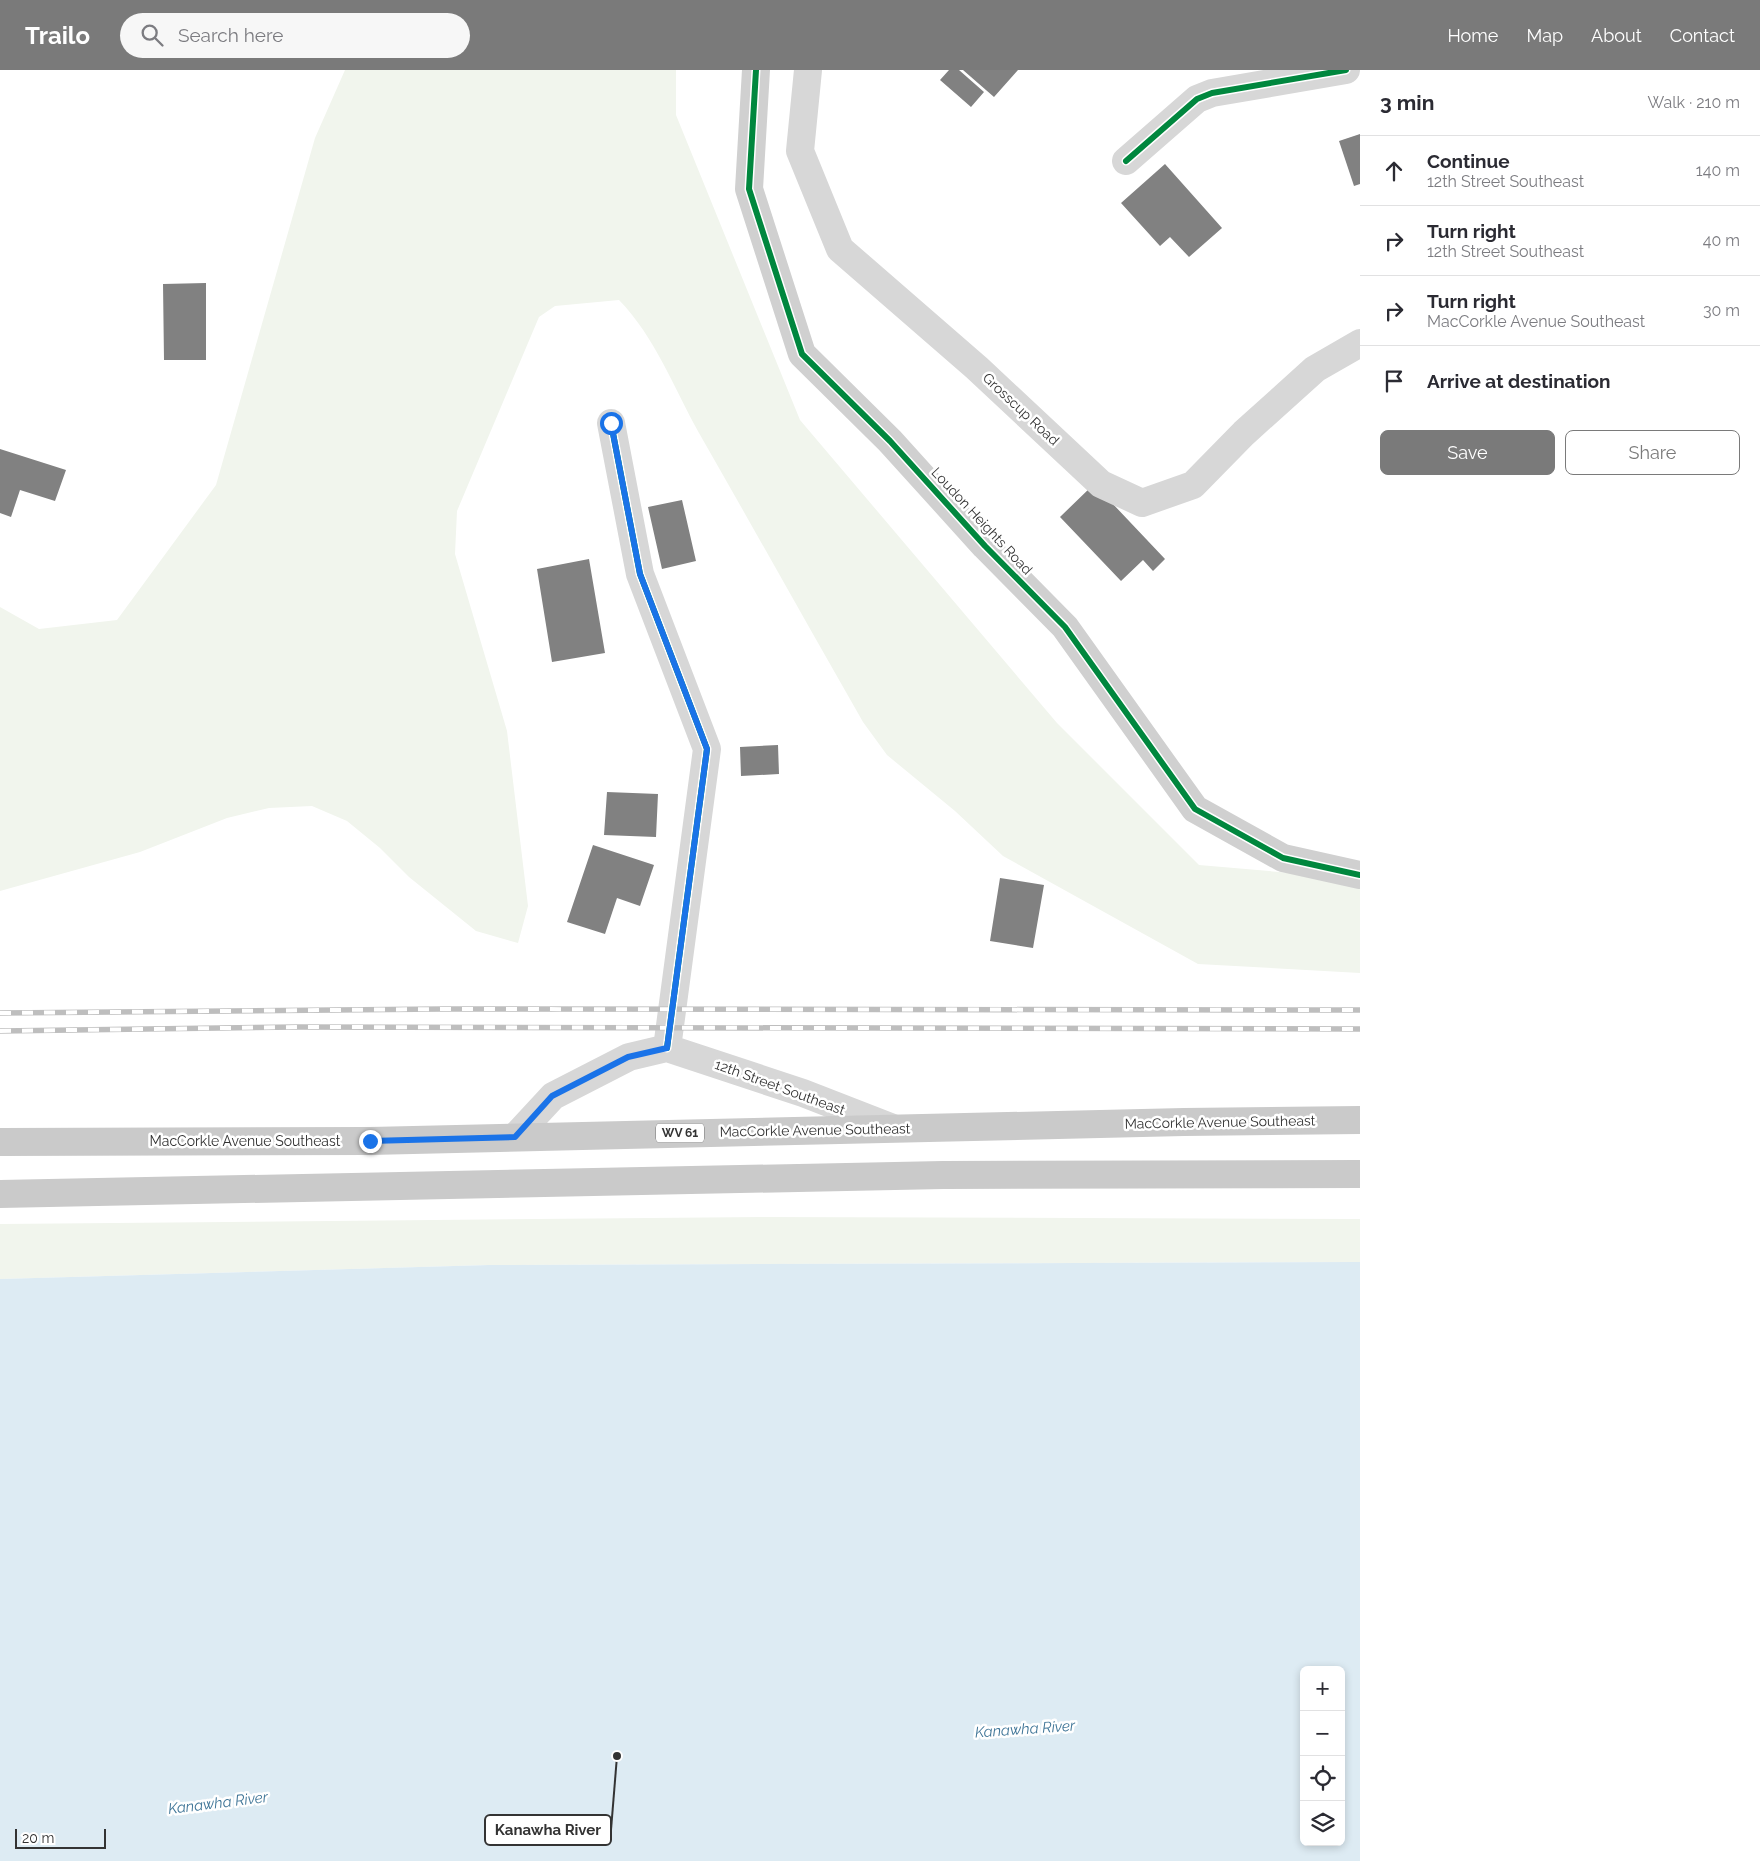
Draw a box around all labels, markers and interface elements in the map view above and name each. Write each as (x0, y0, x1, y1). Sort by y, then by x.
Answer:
search box (120, 13, 470, 58)
text: Trailo (25, 21, 90, 50)
icon: search (138, 21, 166, 49)
text: Search here (178, 24, 283, 46)
text: Home (1447, 25, 1498, 46)
text: Map (1526, 25, 1563, 46)
text: About (1591, 25, 1642, 46)
text: Contact (1670, 25, 1735, 46)
text: 3 min (1380, 90, 1434, 115)
text: Walk · 210 m (1648, 93, 1740, 112)
text: Continue (1427, 150, 1510, 172)
icon: ahead (1380, 157, 1408, 185)
text: 140 m (1696, 161, 1740, 180)
text: 12th Street Southeast (1427, 172, 1584, 191)
text: Turn right (1427, 220, 1516, 242)
icon: right (1380, 227, 1408, 255)
text: 40 m (1703, 231, 1740, 250)
text: 12th Street Southeast (1427, 242, 1584, 261)
text: Turn right (1427, 290, 1516, 312)
icon: right (1380, 297, 1408, 325)
text: 30 m (1703, 301, 1740, 320)
text: MacCorkle Avenue Southeast (1427, 312, 1645, 331)
icon: arrive (1380, 367, 1408, 395)
street label: Grosscup Road (980, 370, 1062, 448)
text: Arrive at destination (1427, 370, 1611, 392)
route start (600, 412, 623, 435)
button: Save (1380, 430, 1555, 475)
button: Share (1565, 430, 1740, 475)
street label: Loudon Heights Road (928, 464, 1036, 578)
street label: 12th Street Southeast (713, 1056, 848, 1118)
street label: MacCorkle Avenue Southeast (1124, 1112, 1316, 1132)
street label: MacCorkle Avenue Southeast (719, 1120, 911, 1140)
road number: WV 61 (656, 1124, 704, 1142)
route end (359, 1130, 382, 1153)
street label: MacCorkle Avenue Southeast (150, 1133, 341, 1149)
map controls (1300, 1666, 1345, 1846)
button: + (1300, 1666, 1345, 1711)
button: − (1300, 1711, 1345, 1756)
water label: Kanawha River (974, 1716, 1077, 1741)
button: locate (1300, 1756, 1345, 1801)
water label: Kanawha River (167, 1788, 270, 1818)
button: layers (1300, 1801, 1345, 1846)
callout: Kanawha River (485, 1815, 611, 1845)
text: Kanawha River (495, 1821, 601, 1839)
scale bar (15, 1826, 106, 1849)
text: 20 m (22, 1830, 54, 1846)

